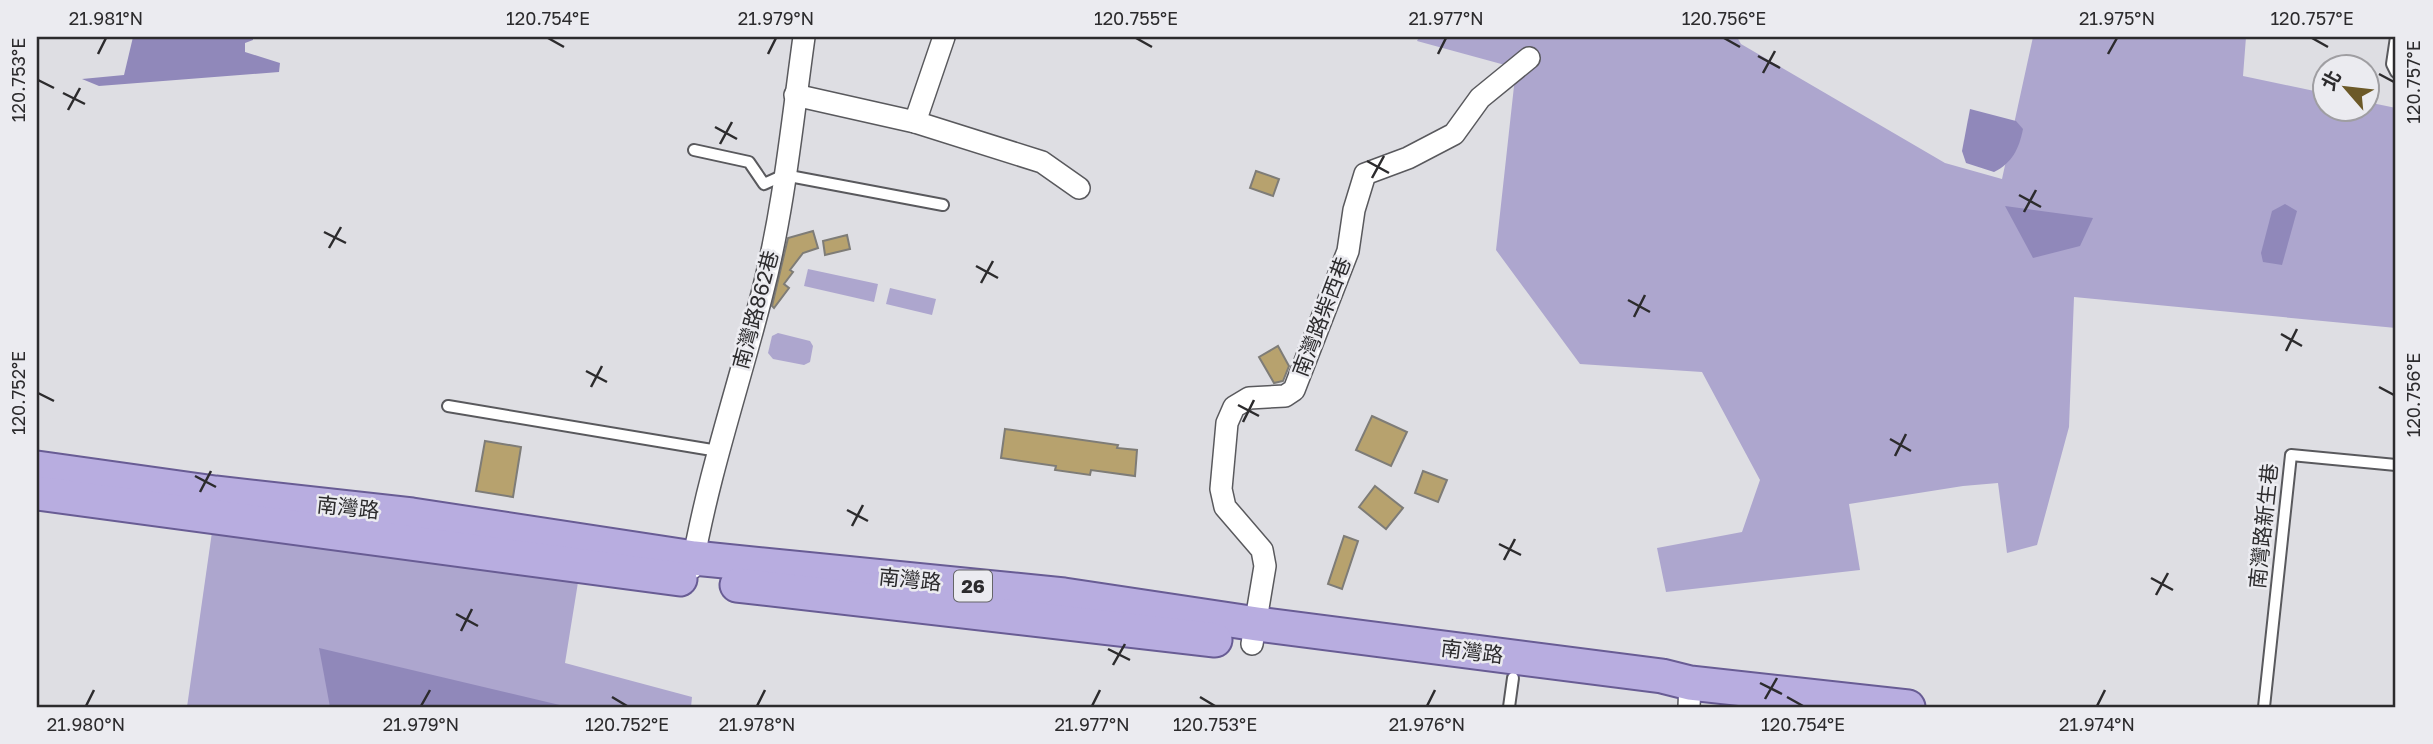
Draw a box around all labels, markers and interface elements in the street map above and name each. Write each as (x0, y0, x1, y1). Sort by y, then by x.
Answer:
text: 21.981°N (69, 7, 143, 29)
text: 120.754°E (506, 7, 590, 29)
text: 21.979°N (738, 7, 814, 29)
text: 120.755°E (1094, 7, 1178, 29)
text: 21.977°N (1408, 7, 1484, 29)
text: 120.756°E (1682, 7, 1766, 29)
text: 21.975°N (2079, 7, 2155, 29)
text: 120.757°E (2270, 7, 2354, 29)
text: 120.753°E (7, 38, 29, 122)
text: 120.757°E (2402, 40, 2424, 124)
north arrow (2310, 52, 2380, 122)
text: 北 (2316, 66, 2345, 94)
street label: 南灣路862巷 (727, 248, 783, 372)
street label: 南灣路柴西巷 (1286, 253, 1356, 380)
text: 120.752°E (7, 351, 29, 435)
text: 120.756°E (2402, 353, 2424, 437)
street label: 南灣路新生巷 (2243, 462, 2283, 590)
street label: 南灣路 (315, 491, 381, 523)
street label: 南灣路 (877, 563, 943, 595)
road number: 26 (954, 570, 992, 601)
street label: 南灣路 (1439, 634, 1505, 668)
text: 21.980°N (47, 713, 125, 735)
text: 21.979°N (383, 713, 459, 735)
text: 120.752°E (585, 713, 669, 735)
text: 21.978°N (719, 713, 795, 735)
text: 21.977°N (1054, 713, 1130, 735)
text: 120.753°E (1173, 713, 1257, 735)
text: 21.976°N (1389, 713, 1465, 735)
text: 120.754°E (1761, 713, 1845, 735)
text: 21.974°N (2059, 713, 2135, 735)

